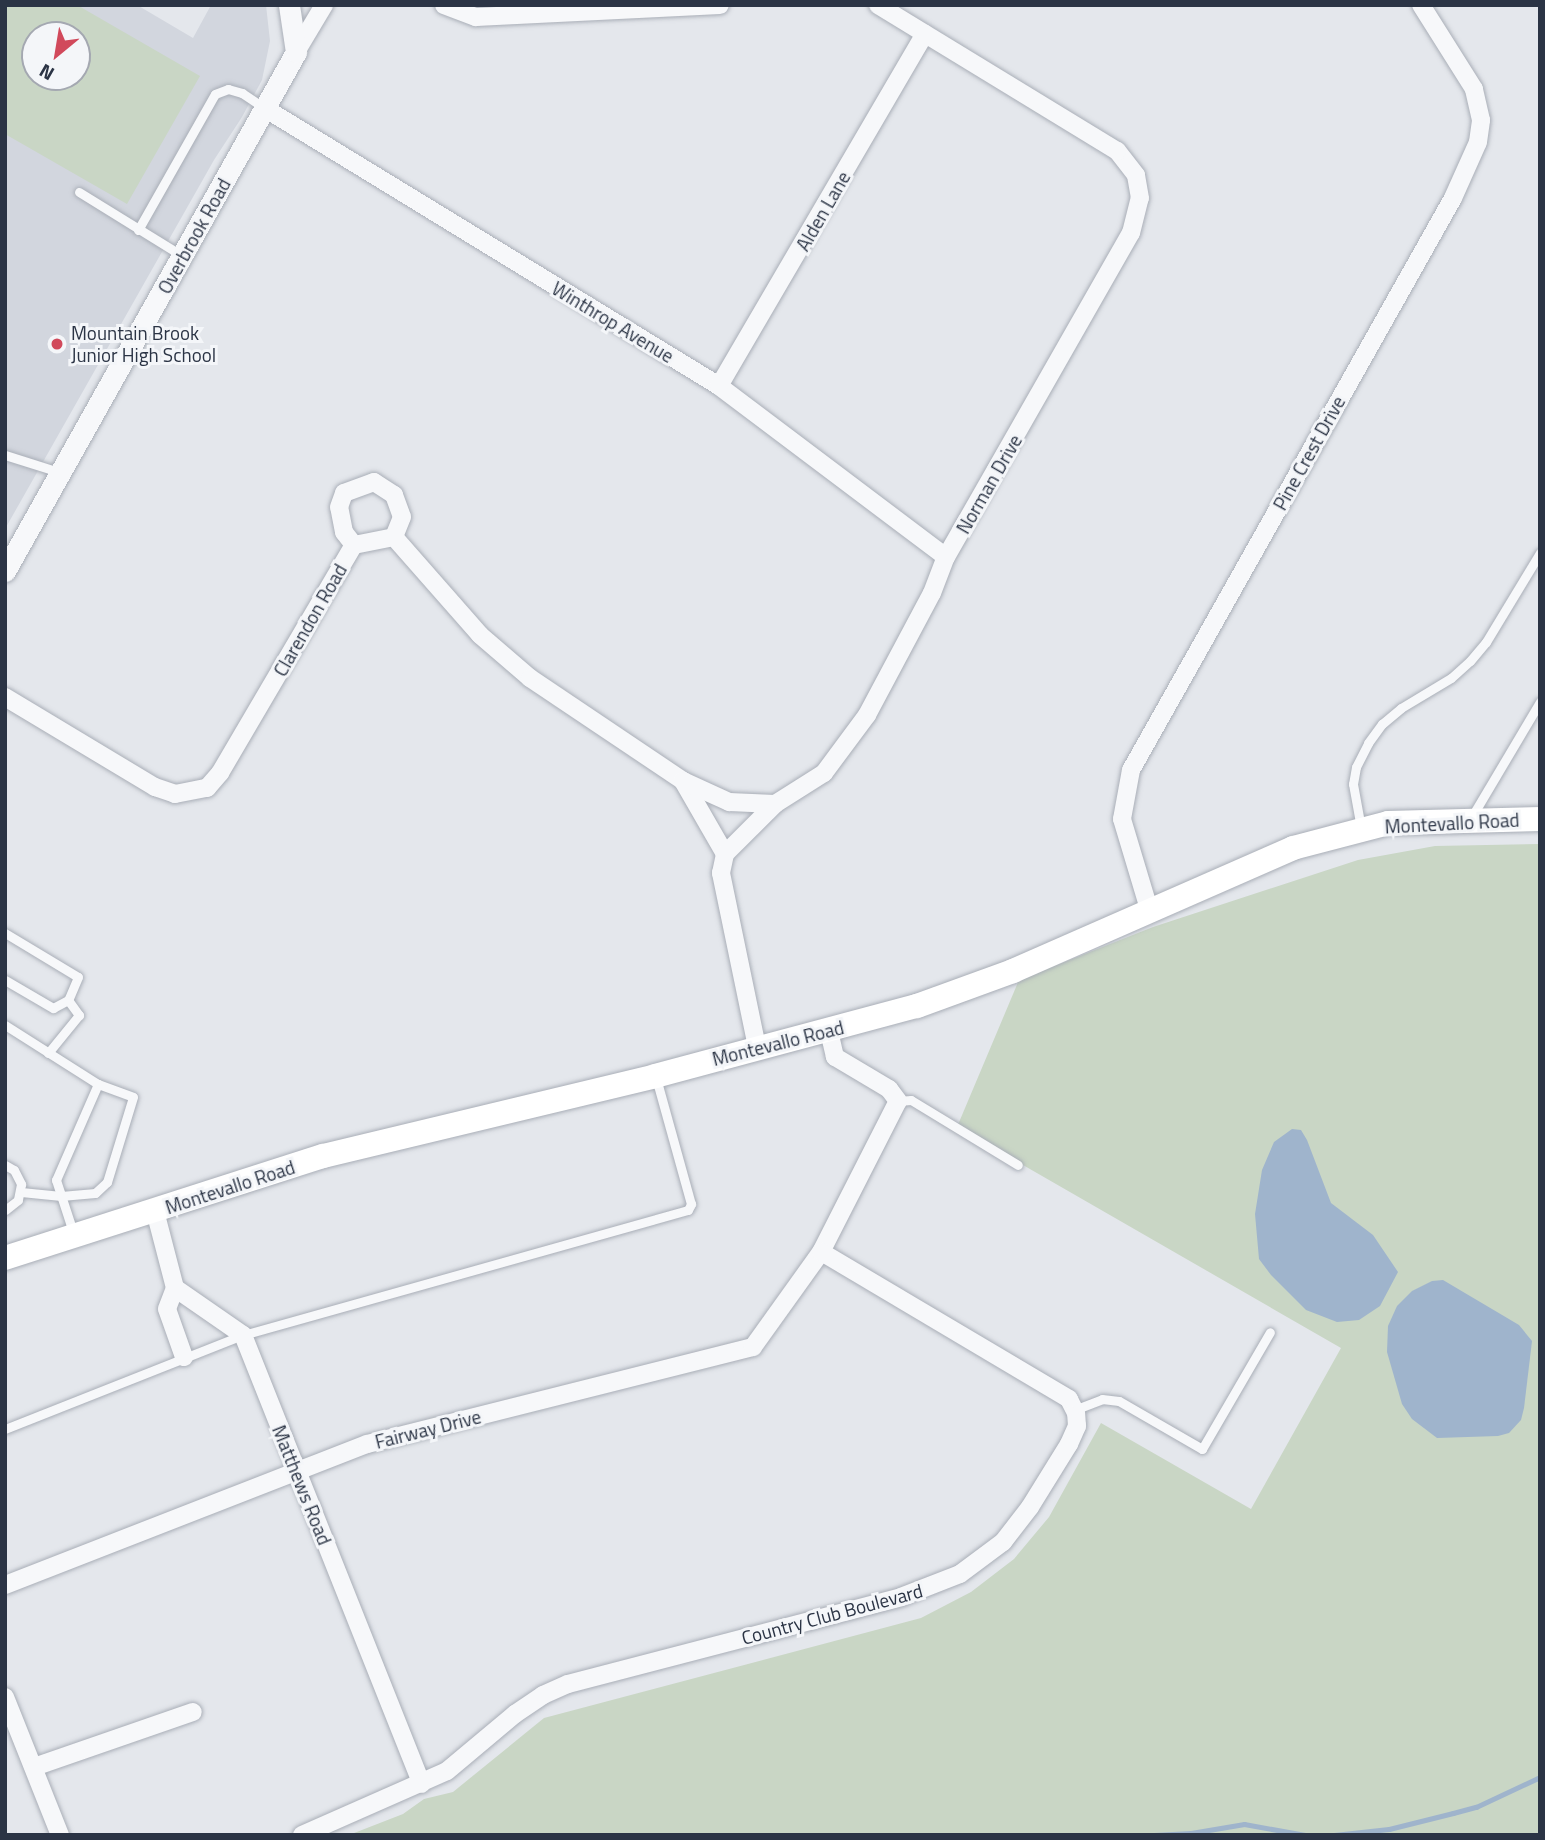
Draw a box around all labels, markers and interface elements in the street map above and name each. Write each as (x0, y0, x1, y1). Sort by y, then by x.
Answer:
north arrow (21, 21, 91, 91)
text: N (33, 57, 59, 89)
street label: Alden Lane (791, 167, 855, 255)
street label: Overbrook Road (153, 174, 235, 298)
street label: Winthrop Avenue (548, 277, 678, 367)
place label: Mountain Brook Junior High School (71, 322, 216, 366)
marker: Mountain Brook Junior High School (49, 336, 65, 352)
street label: Pine Crest Drive (1268, 392, 1350, 514)
street label: Norman Drive (951, 430, 1027, 538)
street label: Clarendon Road (269, 560, 351, 680)
street label: Montevallo Road (1384, 808, 1520, 838)
street label: Montevallo Road (710, 1016, 846, 1070)
street label: Montevallo Road (162, 1155, 298, 1219)
street label: Fairway Drive (373, 1405, 483, 1453)
street label: Matthews Road (268, 1422, 336, 1548)
street label: Country Club Boulevard (739, 1579, 925, 1649)

